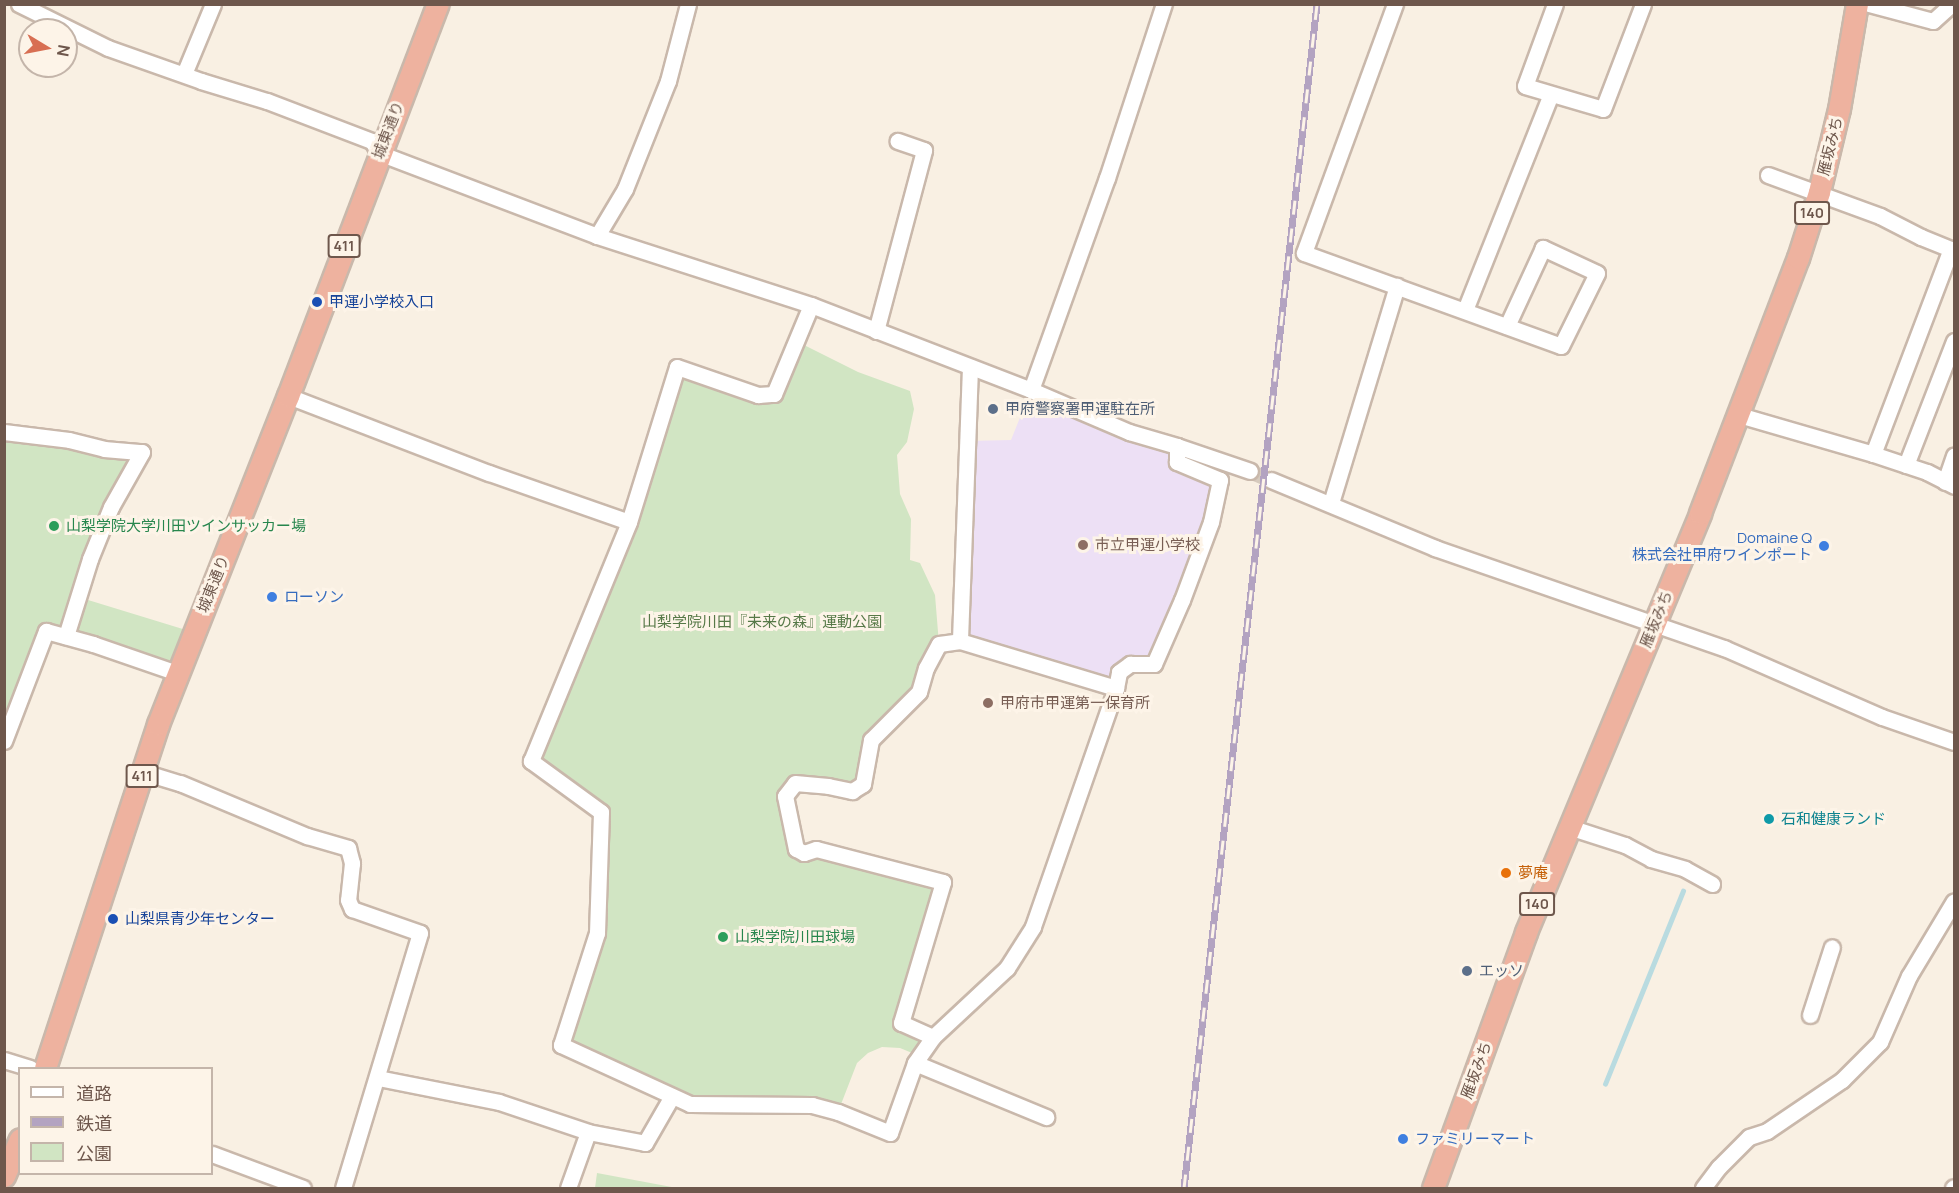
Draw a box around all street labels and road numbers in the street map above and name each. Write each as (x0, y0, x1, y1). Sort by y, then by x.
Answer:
street label: 城東通り (369, 99, 407, 161)
street label: 雁坂みち (1814, 115, 1846, 177)
road number: 140 (1794, 202, 1830, 224)
road number: 411 (328, 235, 360, 257)
street label: 城東通り (193, 553, 233, 615)
street label: 雁坂みち (1636, 588, 1676, 650)
road number: 411 (126, 765, 158, 787)
road number: 140 (1519, 893, 1555, 915)
street label: 雁坂みち (1457, 1039, 1495, 1101)

